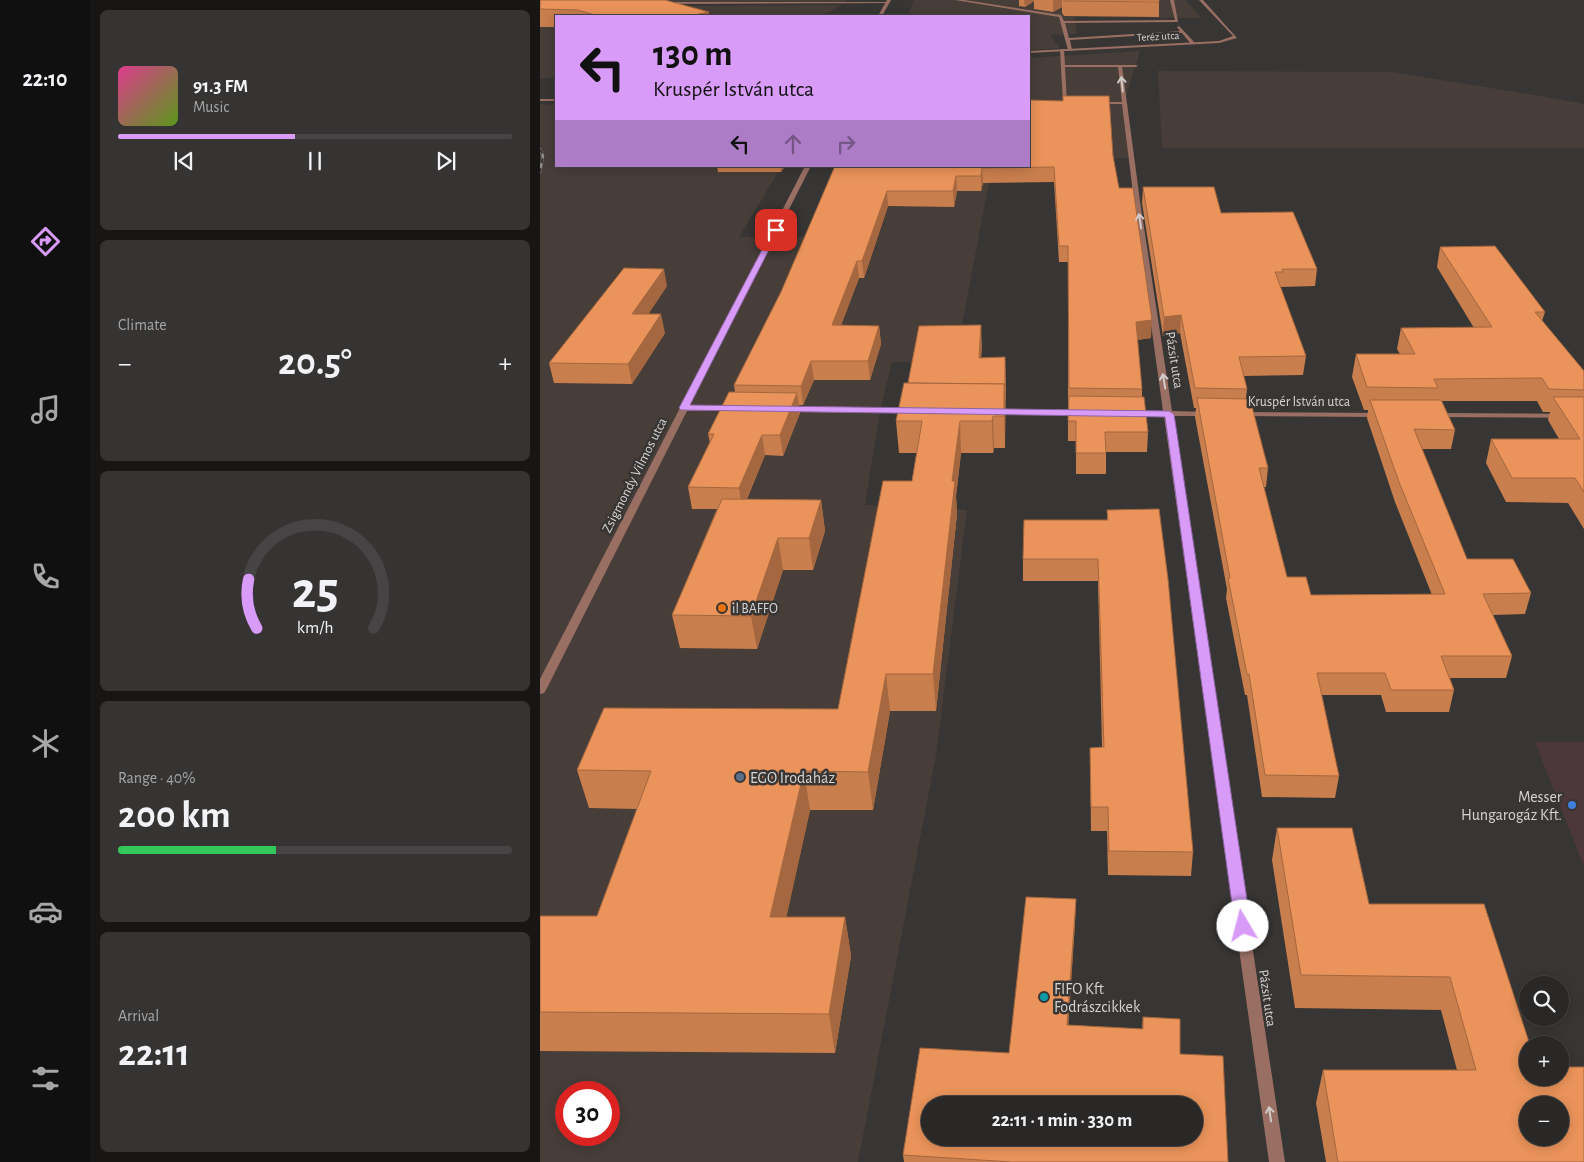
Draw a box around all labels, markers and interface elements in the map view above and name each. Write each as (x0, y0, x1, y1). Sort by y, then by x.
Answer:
street label: Teréz utca (1136, 30, 1180, 43)
icon: left (570, 35, 635, 100)
text: 130 m (653, 37, 732, 72)
text: 22:10 (22, 68, 68, 90)
text: 91.3 FM (193, 77, 248, 96)
one-way arrow (1117, 77, 1127, 93)
text: Kruspér István utca (653, 78, 814, 100)
text: Music (193, 99, 229, 115)
icon: left (726, 130, 754, 158)
icon: ahead (779, 130, 807, 158)
icon: right (832, 130, 860, 158)
icon: previous (170, 147, 198, 175)
icon: pause (301, 147, 329, 175)
icon: next (432, 147, 460, 175)
pin (755, 209, 797, 251)
one-way arrow (1135, 213, 1145, 229)
icon: arrive (762, 216, 790, 244)
icon: directions (28, 224, 63, 259)
text: Climate (118, 317, 167, 333)
street label: Pázsit utca (1163, 331, 1186, 390)
text: 20.5° (278, 344, 352, 382)
text: − (118, 350, 131, 378)
text: + (499, 350, 512, 378)
one-way arrow (1159, 374, 1169, 390)
icon: music (28, 392, 63, 427)
street label: Kruspér István utca (1248, 395, 1351, 409)
street label: Zsigmondy Vilmos utca (600, 415, 670, 535)
icon: phone (28, 559, 63, 594)
text: 25 (292, 565, 338, 617)
marker: il BAFFO (716, 602, 728, 614)
place label: il BAFFO (732, 602, 778, 616)
text: km/h (297, 619, 333, 637)
icon: climate (28, 726, 63, 761)
text: Range · 40% (118, 770, 196, 786)
place label: EGO Irodaház (750, 770, 835, 786)
marker: EGO Irodaház (734, 771, 746, 783)
place label: Messer Hungarogáz Kft. (1461, 789, 1563, 823)
text: 200 km (118, 797, 231, 835)
marker: Messer Hungarogáz Kft. (1566, 799, 1578, 811)
icon: car (28, 894, 63, 929)
position arrow (1216, 899, 1268, 951)
street label: Pázsit utca (1256, 969, 1278, 1028)
map controls (1519, 976, 1569, 1146)
button: search (1519, 976, 1569, 1026)
place label: FIFO Kft Fodrászcikkek (1054, 981, 1141, 1015)
marker: FIFO Kft Fodrászcikkek (1038, 991, 1050, 1003)
text: Arrival (118, 1008, 159, 1024)
text: 22:11 (118, 1035, 190, 1073)
button: + (1519, 1036, 1569, 1086)
icon: filters (28, 1061, 63, 1096)
speed limit sign: 30 (555, 1081, 620, 1146)
button: − (1519, 1096, 1569, 1146)
one-way arrow (1265, 1106, 1275, 1122)
text: 22:11 · 1 min · 330 m (992, 1111, 1132, 1130)

